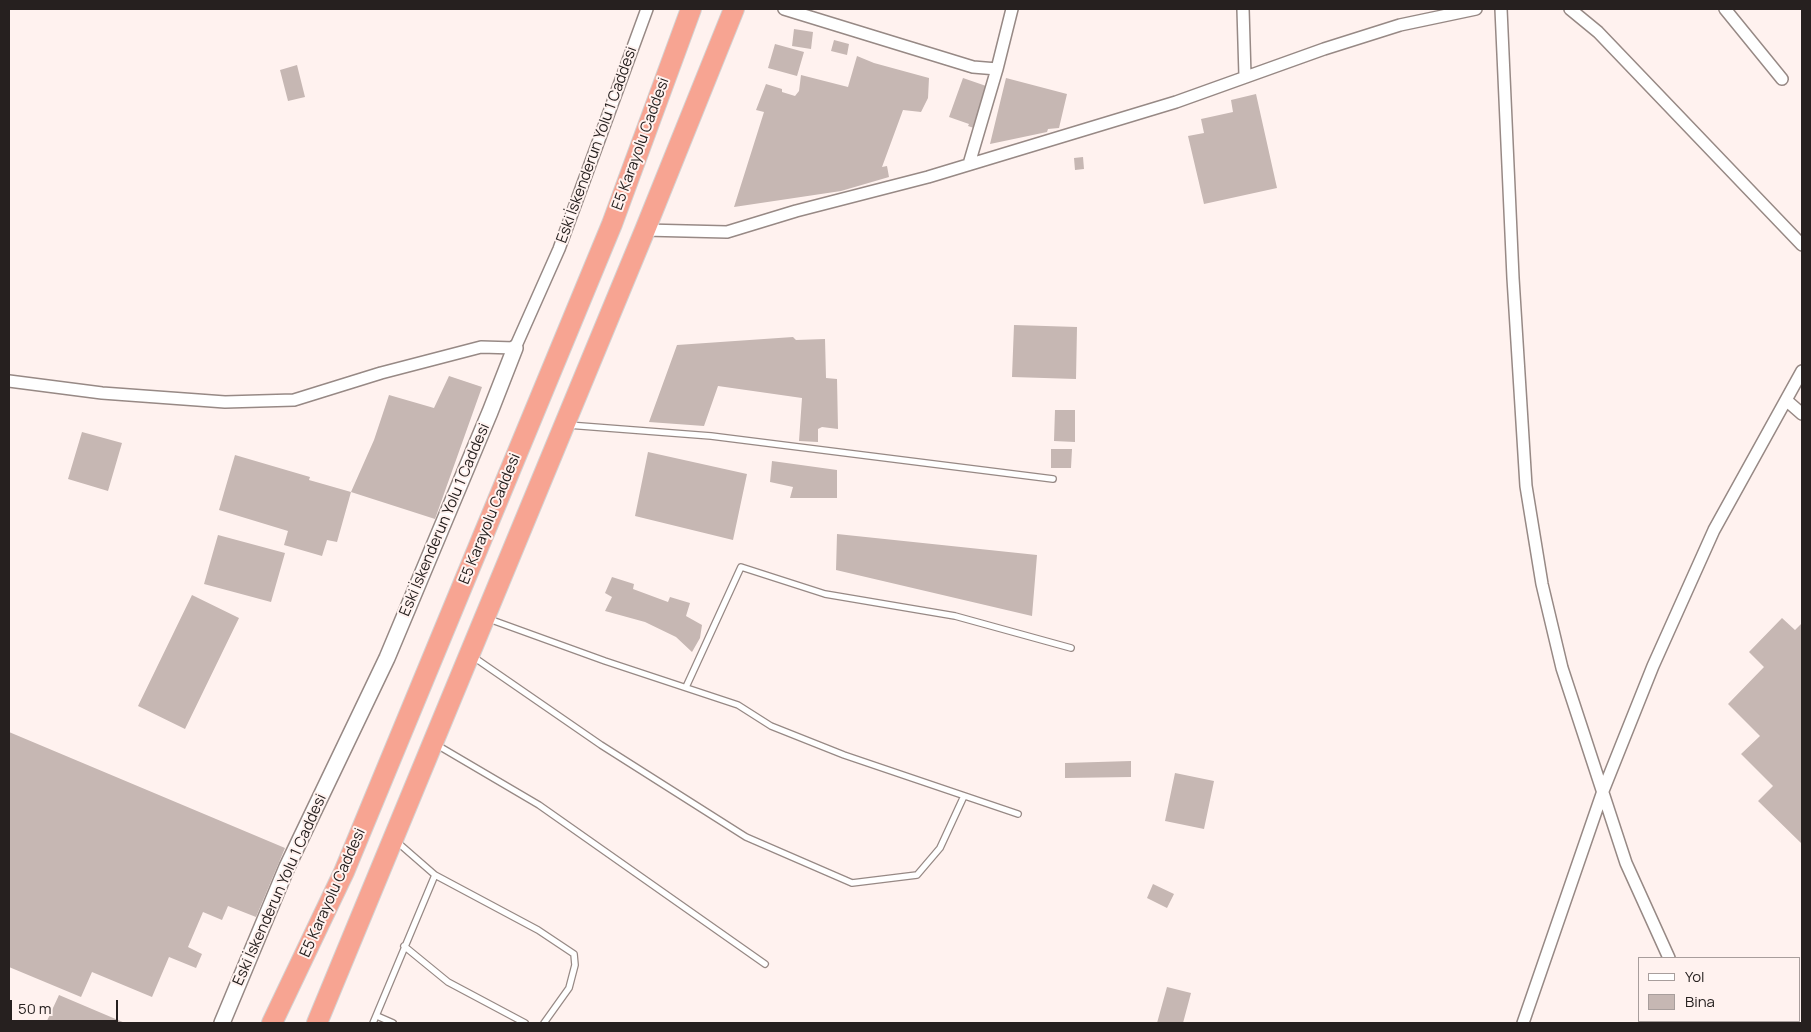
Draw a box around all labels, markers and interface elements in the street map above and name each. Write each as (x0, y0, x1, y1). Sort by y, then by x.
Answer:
street label: Eski İskenderun Yolu 1 Caddesi (553, 44, 641, 246)
street label: E5 Karayolu Caddesi (609, 75, 673, 213)
street label: Eski İskenderun Yolu 1 Caddesi (396, 421, 494, 619)
street label: E5 Karayolu Caddesi (456, 451, 524, 587)
street label: Eski İskenderun Yolu 1 Caddesi (230, 792, 330, 988)
street label: E5 Karayolu Caddesi (296, 826, 370, 960)
legend (1638, 957, 1801, 1022)
text: Yol (1685, 966, 1705, 987)
scale bar (12, 990, 120, 1022)
text: Bina (1685, 991, 1715, 1012)
text: 50 m (18, 998, 52, 1019)

